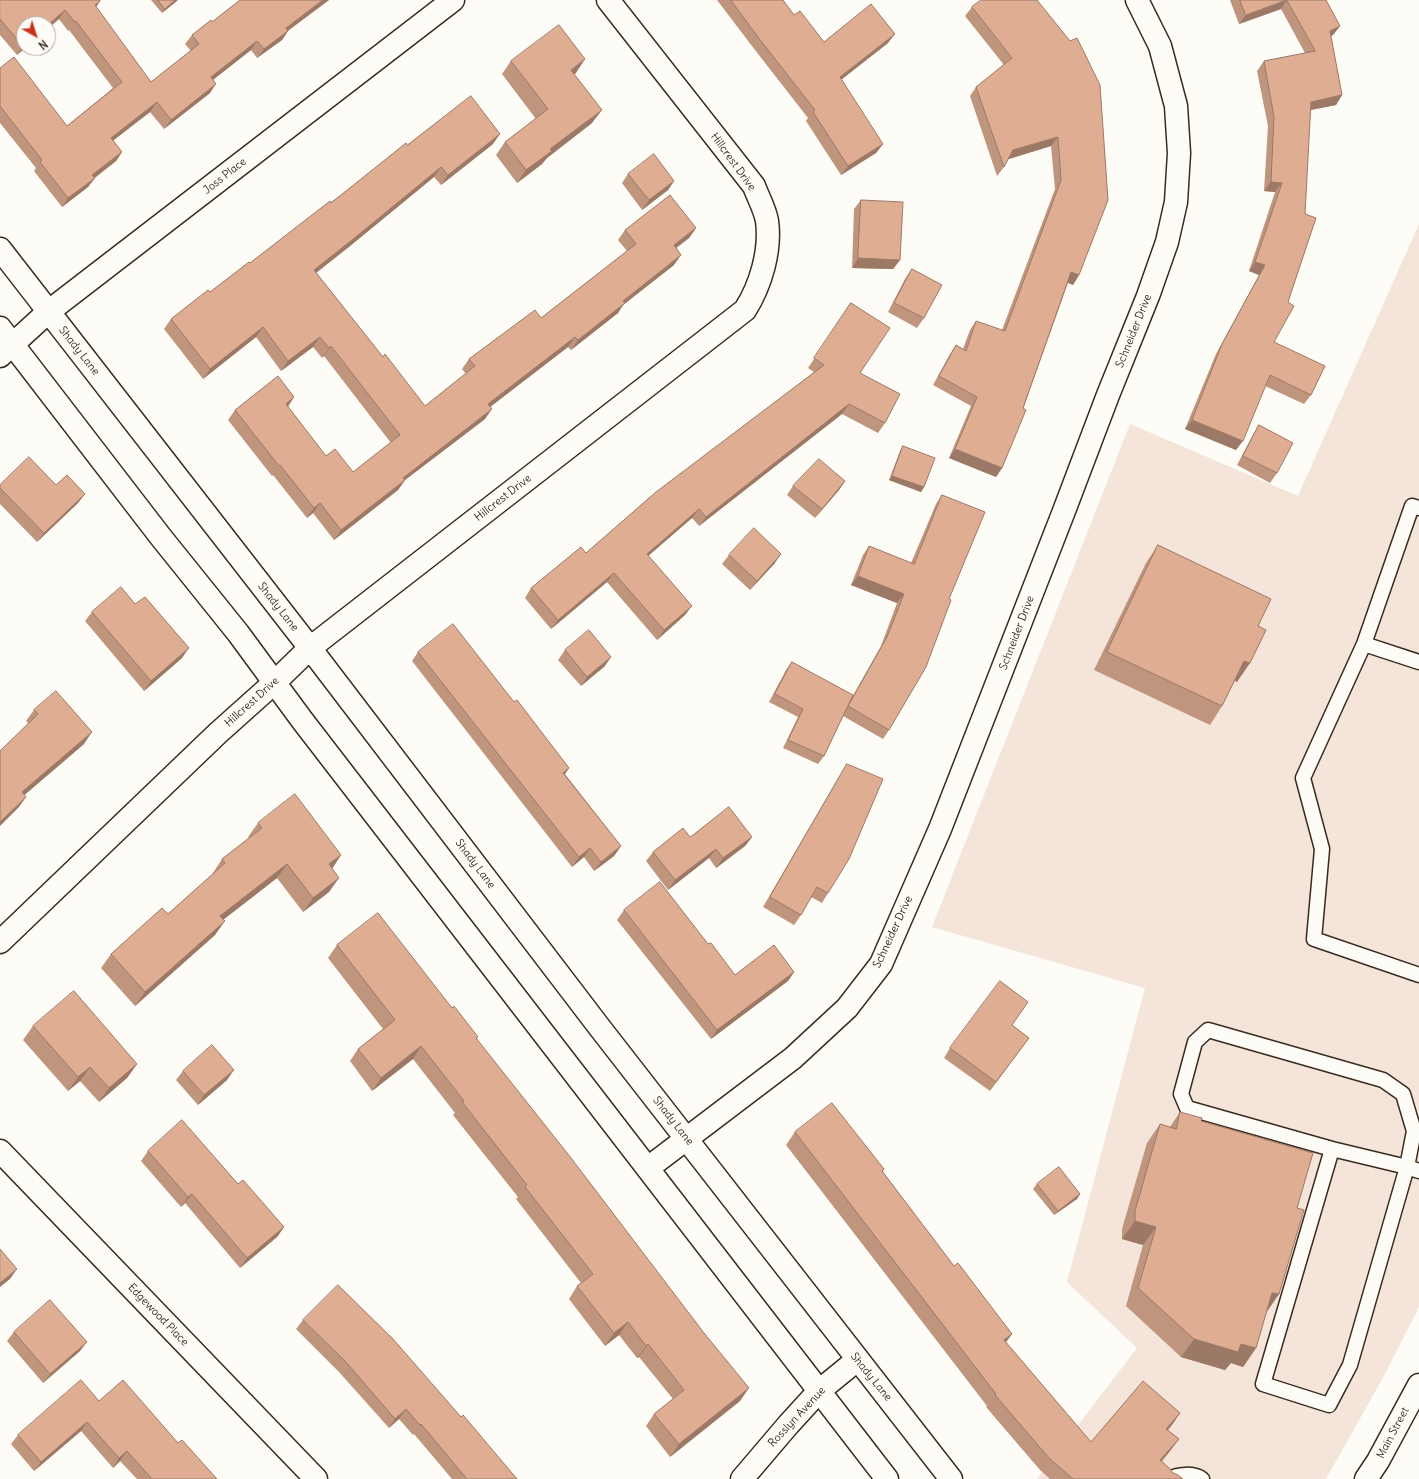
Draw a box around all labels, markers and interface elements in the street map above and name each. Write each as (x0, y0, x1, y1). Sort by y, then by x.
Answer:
north arrow (16, 16, 56, 56)
text: N (36, 37, 50, 52)
street label: Hillcrest Drive (708, 130, 758, 194)
street label: Joss Place (201, 155, 249, 197)
street label: Schneider Drive (1113, 292, 1155, 370)
street label: Shady Lane (56, 324, 102, 378)
street label: Hillcrest Drive (472, 472, 534, 524)
street label: Shady Lane (255, 580, 301, 634)
street label: Schneider Drive (997, 594, 1037, 672)
street label: Hillcrest Drive (222, 674, 282, 730)
street label: Shady Lane (452, 837, 498, 891)
street label: Schneider Drive (870, 894, 916, 970)
street label: Shady Lane (650, 1094, 696, 1148)
street label: Edgewood Place (125, 1281, 191, 1349)
street label: Shady Lane (847, 1350, 895, 1404)
street label: Rosslyn Avenue (766, 1384, 828, 1450)
street label: Main Street (1374, 1405, 1412, 1461)

